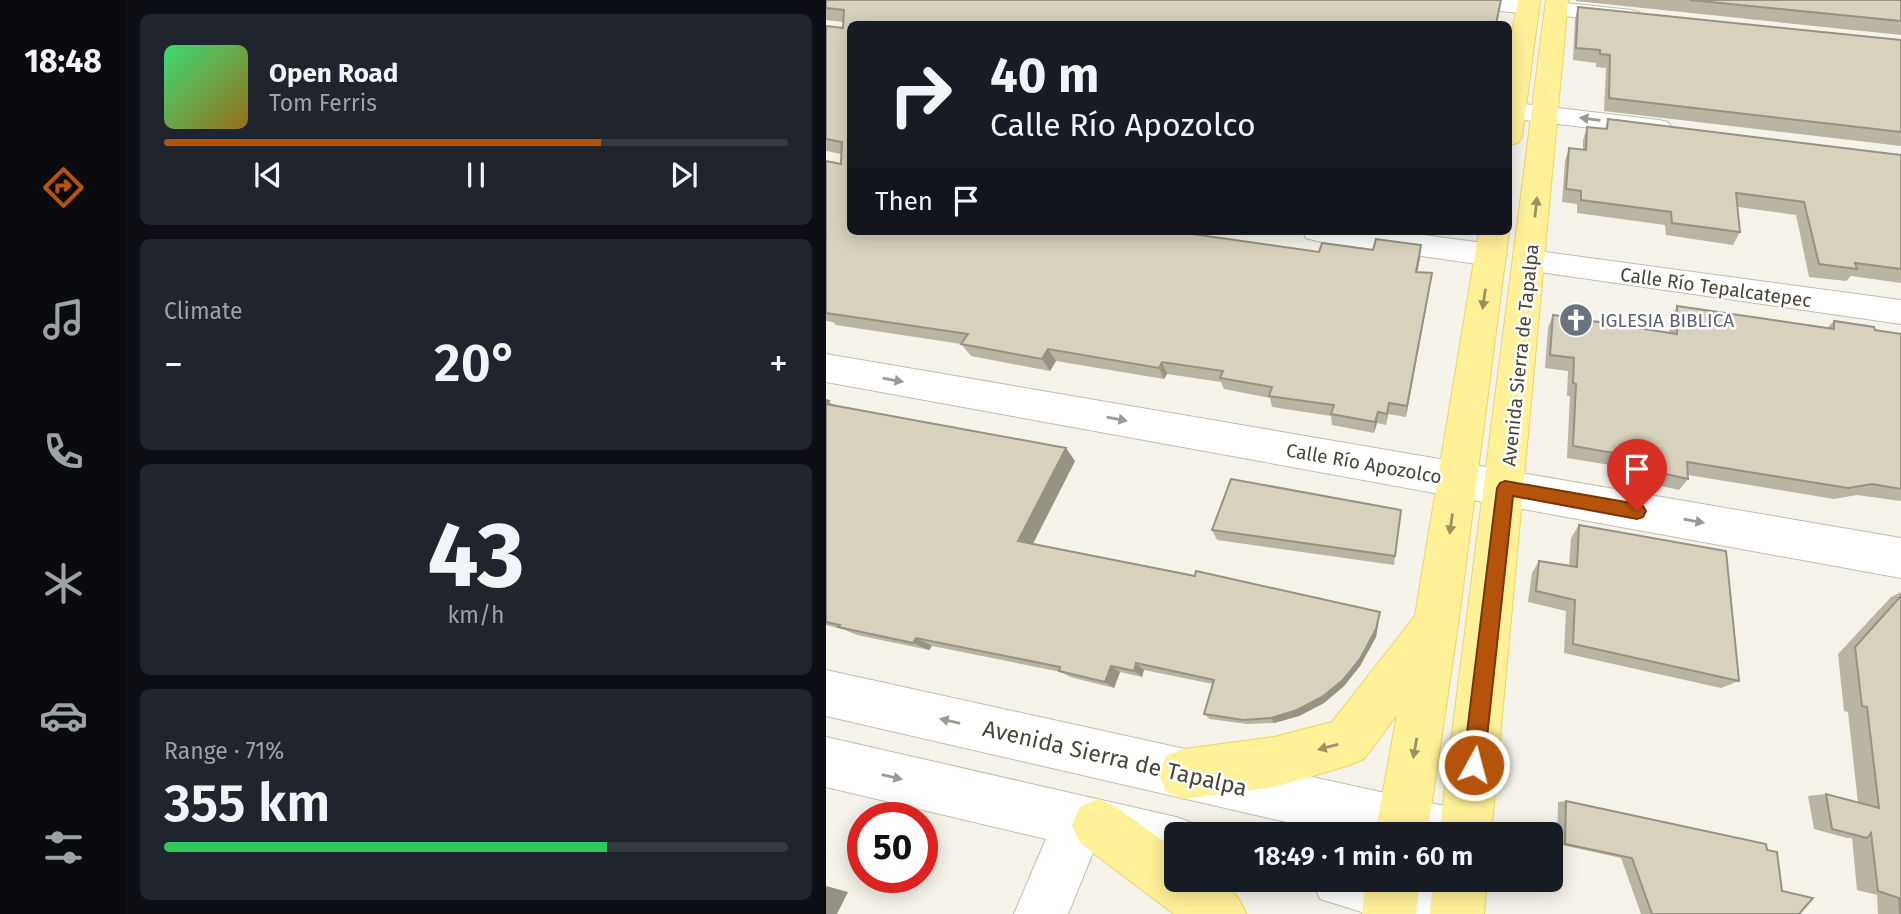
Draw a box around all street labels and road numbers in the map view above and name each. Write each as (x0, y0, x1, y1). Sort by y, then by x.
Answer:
street label: Avenida Sierra de Tapalpa (1497, 243, 1544, 467)
street label: Calle Río Tepalcatepec (1619, 263, 1813, 312)
street label: Calle Río Apozolco (1284, 438, 1444, 489)
street label: Avenida Sierra de Tapalpa (980, 714, 1250, 802)

